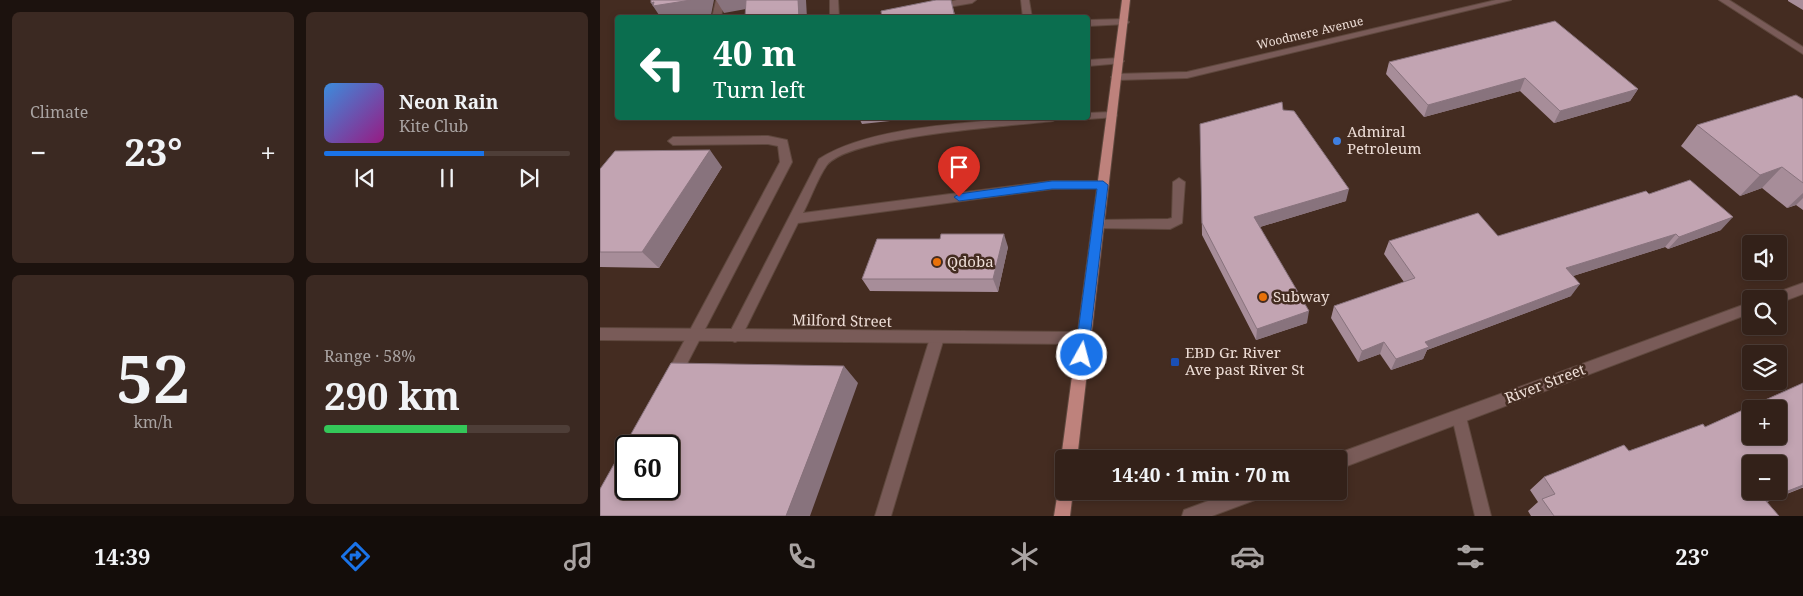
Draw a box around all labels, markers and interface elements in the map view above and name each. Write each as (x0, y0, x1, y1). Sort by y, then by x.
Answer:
street label: Woodmere Avenue (1255, 12, 1365, 53)
text: 40 m (713, 29, 796, 76)
icon: left (630, 35, 695, 100)
text: Turn left (713, 74, 805, 104)
text: Neon Rain (399, 89, 498, 115)
text: Climate (30, 101, 88, 123)
text: Kite Club (399, 115, 468, 137)
place label: Admiral Petroleum (1347, 121, 1421, 158)
text: 23° (124, 125, 182, 177)
text: − (30, 133, 46, 171)
text: + (260, 133, 276, 171)
marker: Admiral Petroleum (1331, 135, 1343, 147)
pin (938, 146, 980, 197)
icon: arrive (945, 153, 973, 181)
icon: previous (351, 164, 379, 192)
icon: pause (433, 164, 461, 192)
icon: next (515, 164, 543, 192)
map controls (1742, 235, 1787, 500)
button: sound (1742, 235, 1787, 280)
place label: Qdoba (947, 251, 994, 271)
marker: Qdoba (931, 256, 943, 268)
place label: Subway (1273, 286, 1330, 306)
button: search (1742, 290, 1787, 335)
marker: Subway (1257, 291, 1269, 303)
street label: Milford Street (792, 309, 892, 331)
position arrow (1055, 328, 1107, 380)
text: 52 (116, 334, 190, 422)
place label: EBD Gr. River Ave past River St (1185, 342, 1305, 379)
text: Range · 58% (324, 345, 416, 367)
button: layers (1742, 345, 1787, 390)
marker: EBD Gr. River Ave past River St (1169, 356, 1181, 368)
street label: River Street (1502, 359, 1588, 407)
text: 290 km (324, 369, 460, 421)
button: + (1742, 400, 1787, 445)
text: km/h (133, 411, 173, 433)
speed limit sign: 60 (615, 435, 680, 500)
button: − (1742, 455, 1787, 500)
text: 14:40 · 1 min · 70 m (1112, 462, 1290, 488)
icon: directions (338, 539, 373, 574)
icon: music (561, 539, 596, 574)
icon: phone (784, 539, 819, 574)
icon: climate (1007, 539, 1042, 574)
icon: car (1230, 539, 1265, 574)
icon: filters (1453, 539, 1488, 574)
text: 14:39 (94, 541, 150, 571)
text: 23° (1675, 541, 1709, 571)

